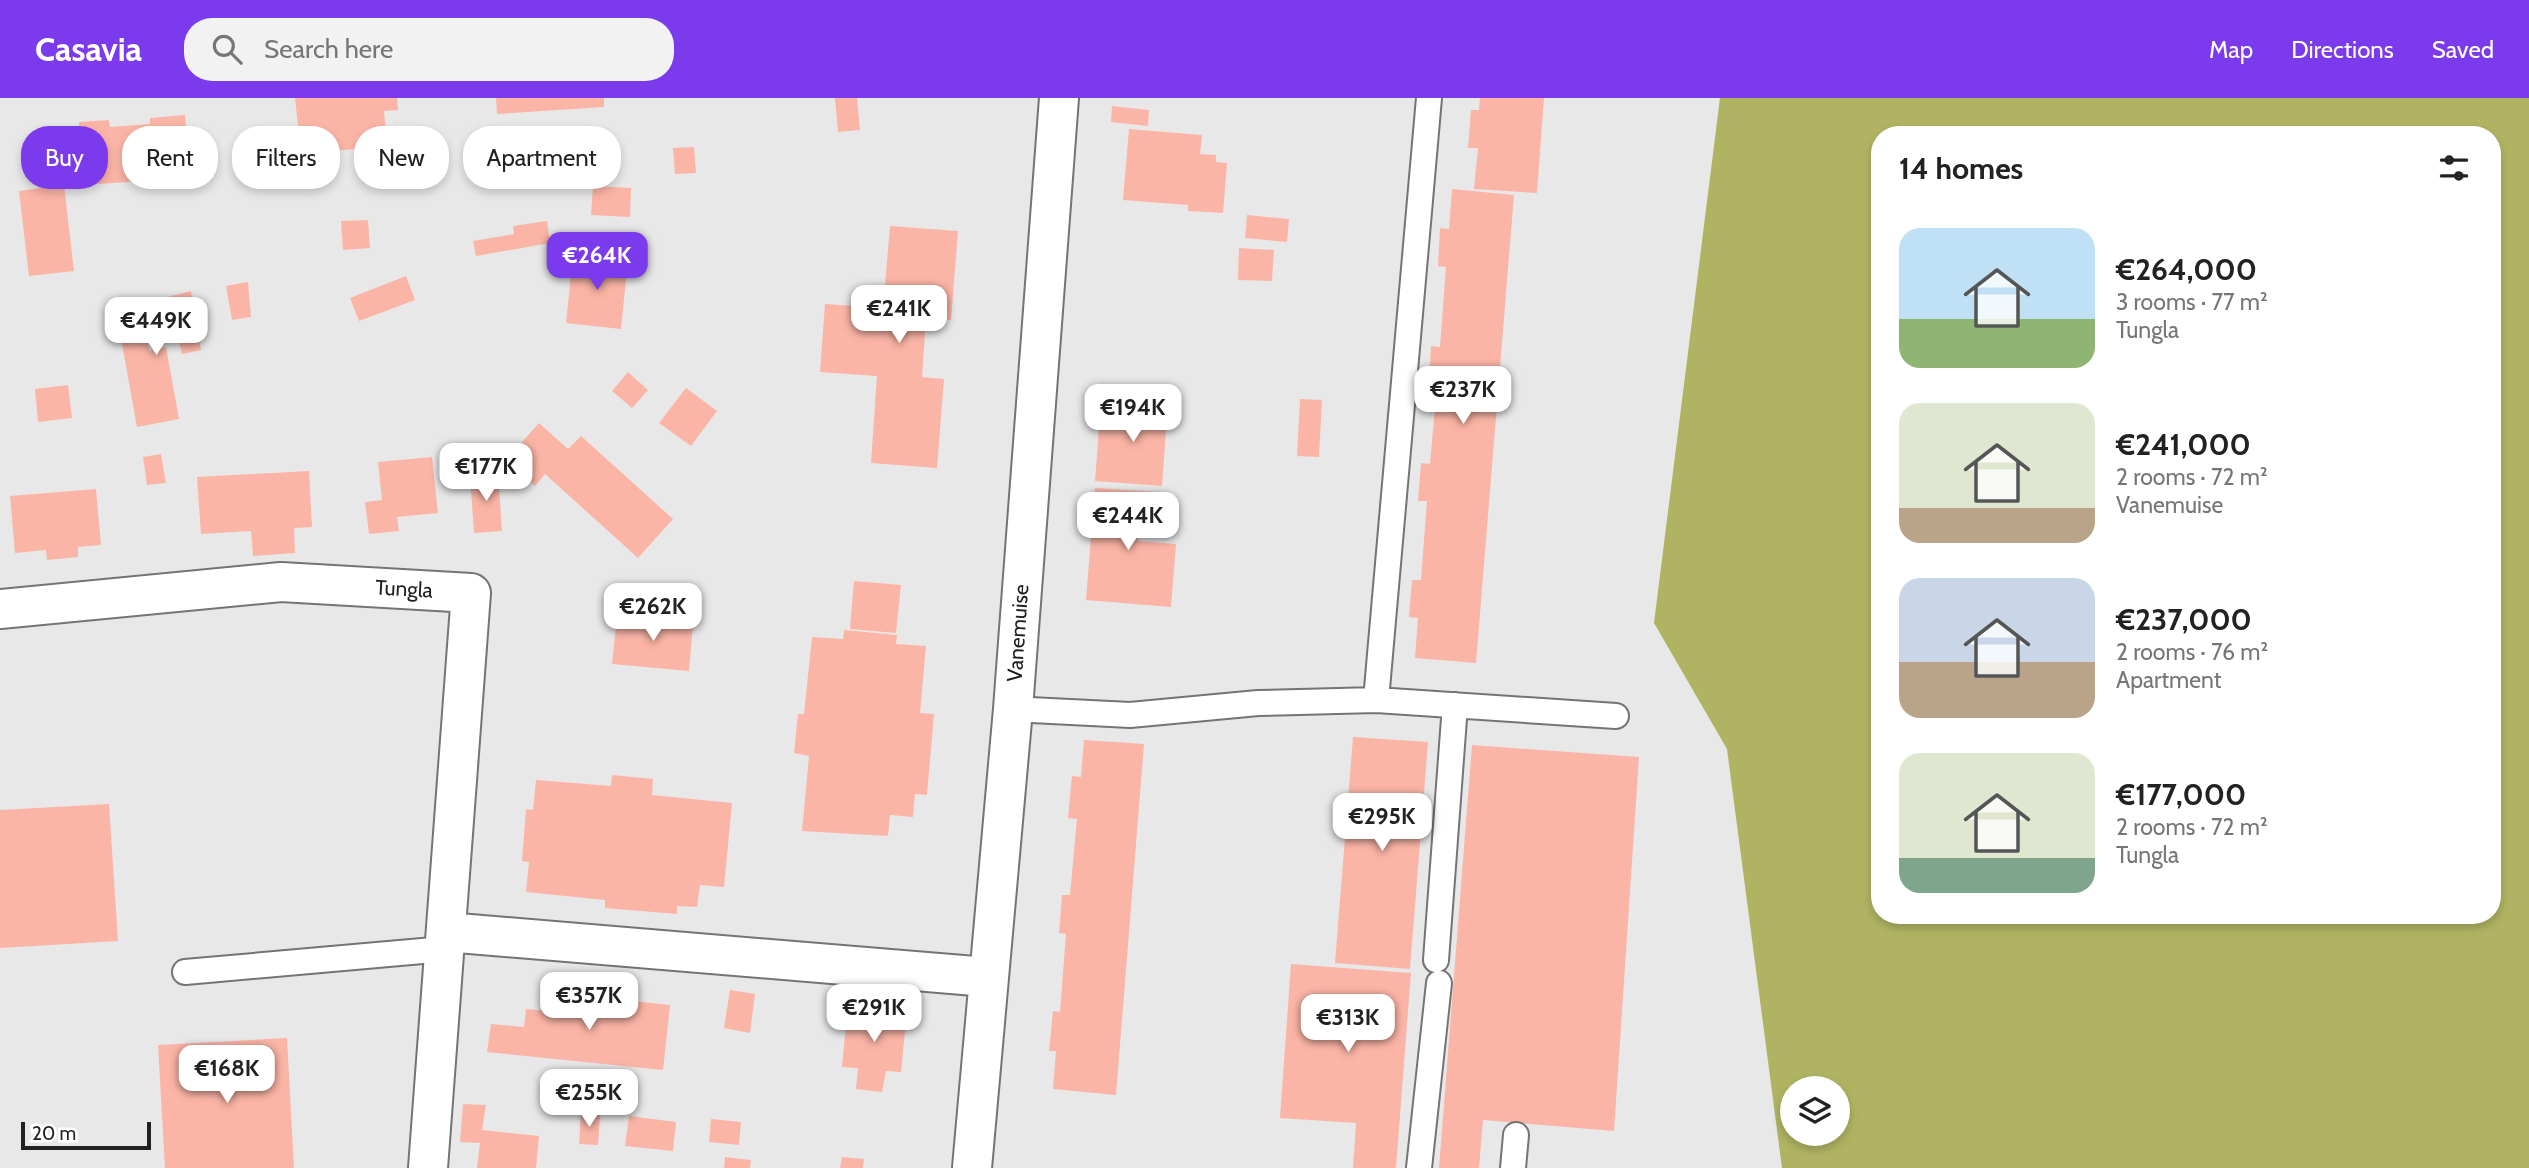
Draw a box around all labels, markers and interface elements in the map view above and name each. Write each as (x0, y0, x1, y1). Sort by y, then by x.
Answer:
search box (184, 18, 674, 81)
text: Casavia (35, 29, 142, 69)
icon: search (208, 30, 246, 68)
text: Search here (264, 33, 393, 65)
text: Map (2209, 35, 2253, 64)
text: Directions (2291, 35, 2394, 64)
text: Saved (2432, 35, 2494, 64)
chip: Buy (21, 126, 108, 189)
chip: Rent (122, 126, 218, 189)
chip: Filters (232, 126, 340, 189)
chip: New (354, 126, 449, 189)
chip: Apartment (463, 126, 621, 189)
icon: filters (2435, 149, 2473, 187)
text: 14 homes (1899, 150, 2023, 187)
pin: €264K (548, 232, 646, 292)
text: €264K (563, 241, 631, 269)
text: €264,000 (2116, 251, 2257, 288)
icon: home (1955, 256, 2039, 340)
pin: €241K (850, 286, 948, 345)
text: 3 rooms · 77 m² (2116, 288, 2268, 316)
text: €241K (867, 294, 931, 322)
pin: €449K (107, 298, 205, 357)
text: €449K (121, 306, 191, 334)
text: Tungla (2116, 316, 2179, 344)
pin: €237K (1414, 366, 1512, 426)
text: €237K (1430, 375, 1496, 403)
pin: €194K (1084, 384, 1182, 444)
text: €194K (1101, 393, 1165, 421)
text: €241,000 (2116, 426, 2251, 463)
icon: home (1955, 431, 2039, 515)
pin: €177K (437, 444, 535, 503)
text: €177K (455, 452, 517, 480)
text: 2 rooms · 72 m² (2116, 463, 2268, 491)
text: Vanemuise (2116, 491, 2223, 519)
pin: €244K (1079, 492, 1177, 552)
text: €244K (1093, 501, 1163, 529)
street label: Tungla (375, 575, 433, 602)
street label: Vanemuise (1002, 583, 1033, 683)
pin: €262K (604, 584, 702, 643)
text: €262K (620, 592, 686, 620)
text: €237,000 (2116, 601, 2252, 638)
icon: home (1955, 606, 2039, 690)
text: 2 rooms · 76 m² (2116, 638, 2268, 666)
text: Apartment (2116, 666, 2221, 694)
text: €177,000 (2116, 776, 2246, 813)
icon: home (1955, 781, 2039, 865)
pin: €295K (1333, 794, 1431, 853)
text: €295K (1349, 802, 1415, 830)
text: 2 rooms · 72 m² (2116, 813, 2268, 841)
text: Tungla (2116, 841, 2179, 869)
pin: €357K (540, 972, 638, 1032)
text: €357K (556, 981, 622, 1009)
pin: €291K (825, 984, 923, 1044)
text: €291K (843, 993, 905, 1021)
pin: €313K (1299, 995, 1397, 1054)
text: €313K (1317, 1003, 1379, 1031)
pin: €168K (178, 1046, 276, 1105)
text: €168K (195, 1054, 259, 1082)
pin: €255K (540, 1070, 638, 1129)
map controls (1780, 1076, 1850, 1146)
button: layers (1780, 1076, 1850, 1146)
text: €255K (556, 1078, 622, 1106)
scale bar (21, 1119, 150, 1151)
text: 20 m (32, 1122, 76, 1145)

